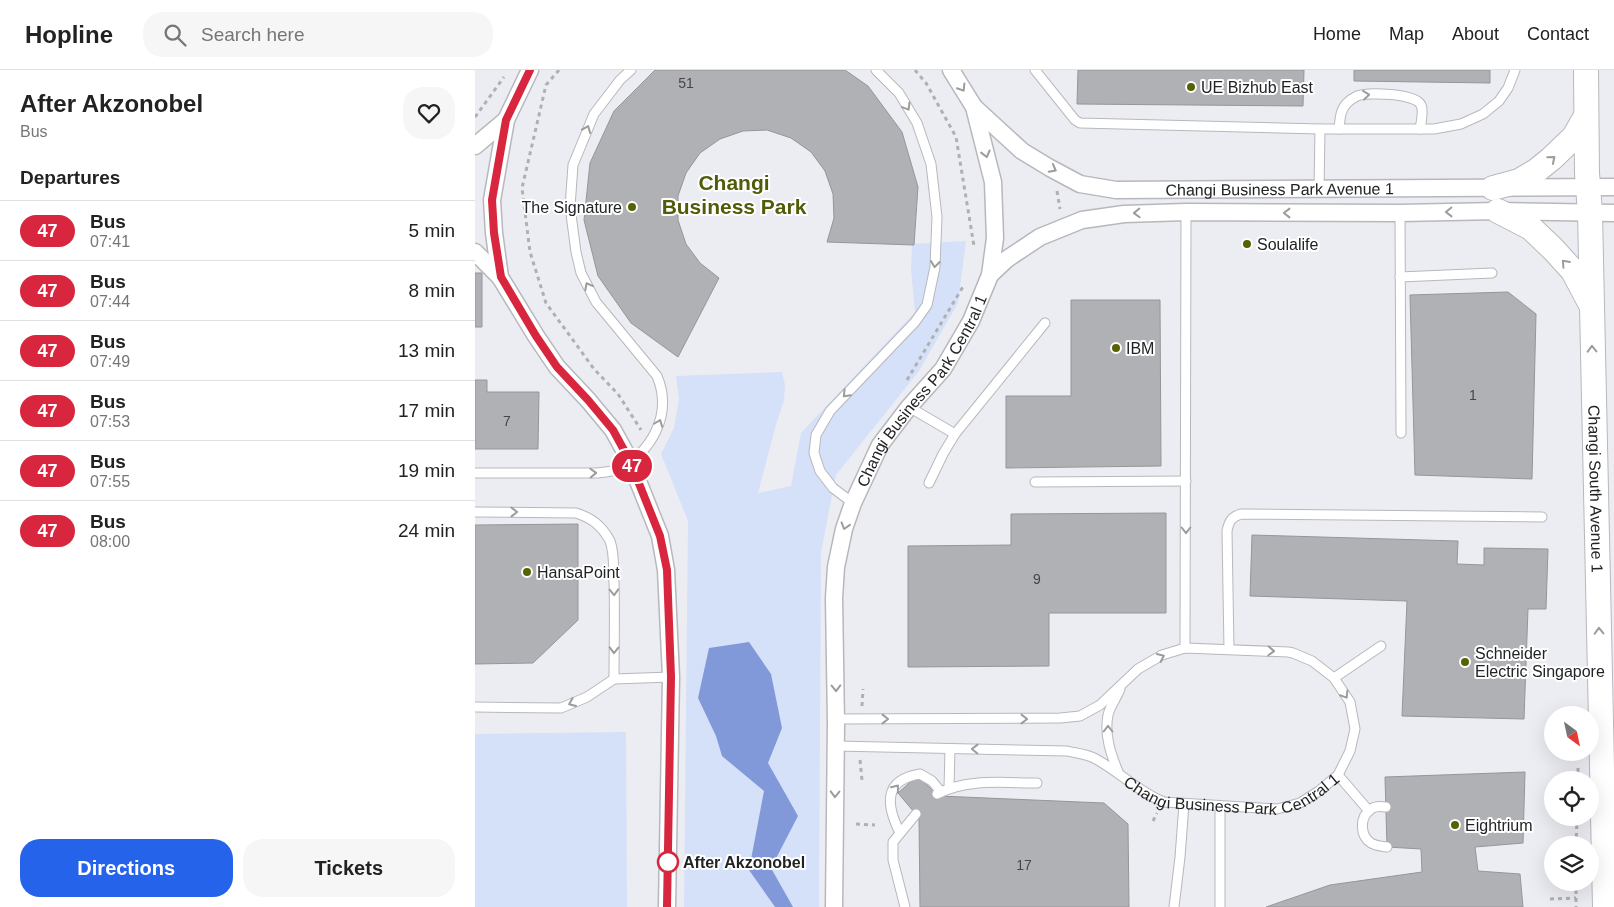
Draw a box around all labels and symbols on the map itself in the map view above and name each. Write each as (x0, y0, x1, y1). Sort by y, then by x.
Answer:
house number: 51 (678, 75, 694, 91)
place label: UE Bizhub East (1201, 79, 1314, 96)
marker: UE Bizhub East (1185, 81, 1197, 93)
one-way arrow (956, 83, 966, 92)
one-way arrow (1362, 90, 1370, 101)
one-way arrow (901, 102, 911, 111)
one-way arrow (582, 126, 592, 134)
one-way arrow (980, 149, 990, 157)
one-way arrow (1546, 155, 1555, 164)
one-way arrow (1047, 163, 1056, 173)
district label: Changi Business Park (662, 171, 807, 218)
street label: Changi Business Park Avenue 1 (1165, 180, 1394, 198)
place label: The Signature (521, 199, 622, 216)
marker: The Signature (626, 201, 638, 213)
one-way arrow (1283, 207, 1291, 218)
one-way arrow (1445, 207, 1453, 217)
one-way arrow (1133, 208, 1140, 218)
place label: Soulalife (1257, 236, 1318, 253)
marker: Soulalife (1241, 238, 1253, 250)
one-way arrow (1562, 260, 1571, 269)
one-way arrow (929, 261, 940, 269)
one-way arrow (584, 283, 594, 292)
street label: Changi Business Park Central 1 (853, 292, 989, 489)
place label: IBM (1126, 340, 1154, 357)
marker: IBM (1110, 342, 1122, 354)
one-way arrow (1587, 345, 1597, 352)
house number: 1 (1469, 387, 1477, 403)
one-way arrow (843, 389, 852, 398)
street label: Changi South Avenue 1 (1586, 405, 1606, 573)
house number: 7 (503, 413, 511, 429)
one-way arrow (653, 419, 663, 428)
line badge: 47 (609, 450, 655, 482)
one-way arrow (589, 468, 597, 478)
one-way arrow (510, 507, 518, 517)
one-way arrow (841, 522, 851, 530)
one-way arrow (1181, 526, 1191, 534)
place label: HansaPoint (537, 564, 620, 581)
marker: HansaPoint (521, 566, 533, 578)
house number: 9 (1033, 571, 1041, 587)
one-way arrow (609, 588, 619, 596)
one-way arrow (1593, 627, 1604, 635)
place label: Schneider Electric Singapore (1475, 645, 1605, 680)
one-way arrow (609, 646, 620, 654)
one-way arrow (1268, 646, 1275, 656)
one-way arrow (1156, 652, 1165, 663)
marker: Schneider Electric Singapore (1459, 656, 1471, 668)
one-way arrow (830, 684, 841, 692)
one-way arrow (1339, 690, 1348, 699)
one-way arrow (568, 697, 577, 708)
north arrow (1544, 706, 1599, 761)
one-way arrow (882, 714, 889, 724)
one-way arrow (1020, 714, 1028, 724)
one-way arrow (1103, 724, 1113, 732)
one-way arrow (971, 744, 978, 754)
street label: Changi Business Park Central 1 (1116, 760, 1344, 784)
text: Changi Business Park Central 1 (1121, 770, 1342, 818)
one-way arrow (890, 785, 899, 794)
one-way arrow (830, 791, 840, 799)
place label: Eightrium (1465, 817, 1533, 834)
marker: Eightrium (1449, 819, 1461, 831)
marker: After Akzonobel (657, 851, 679, 873)
place label: After Akzonobel (683, 854, 805, 871)
house number: 17 (1016, 857, 1032, 873)

